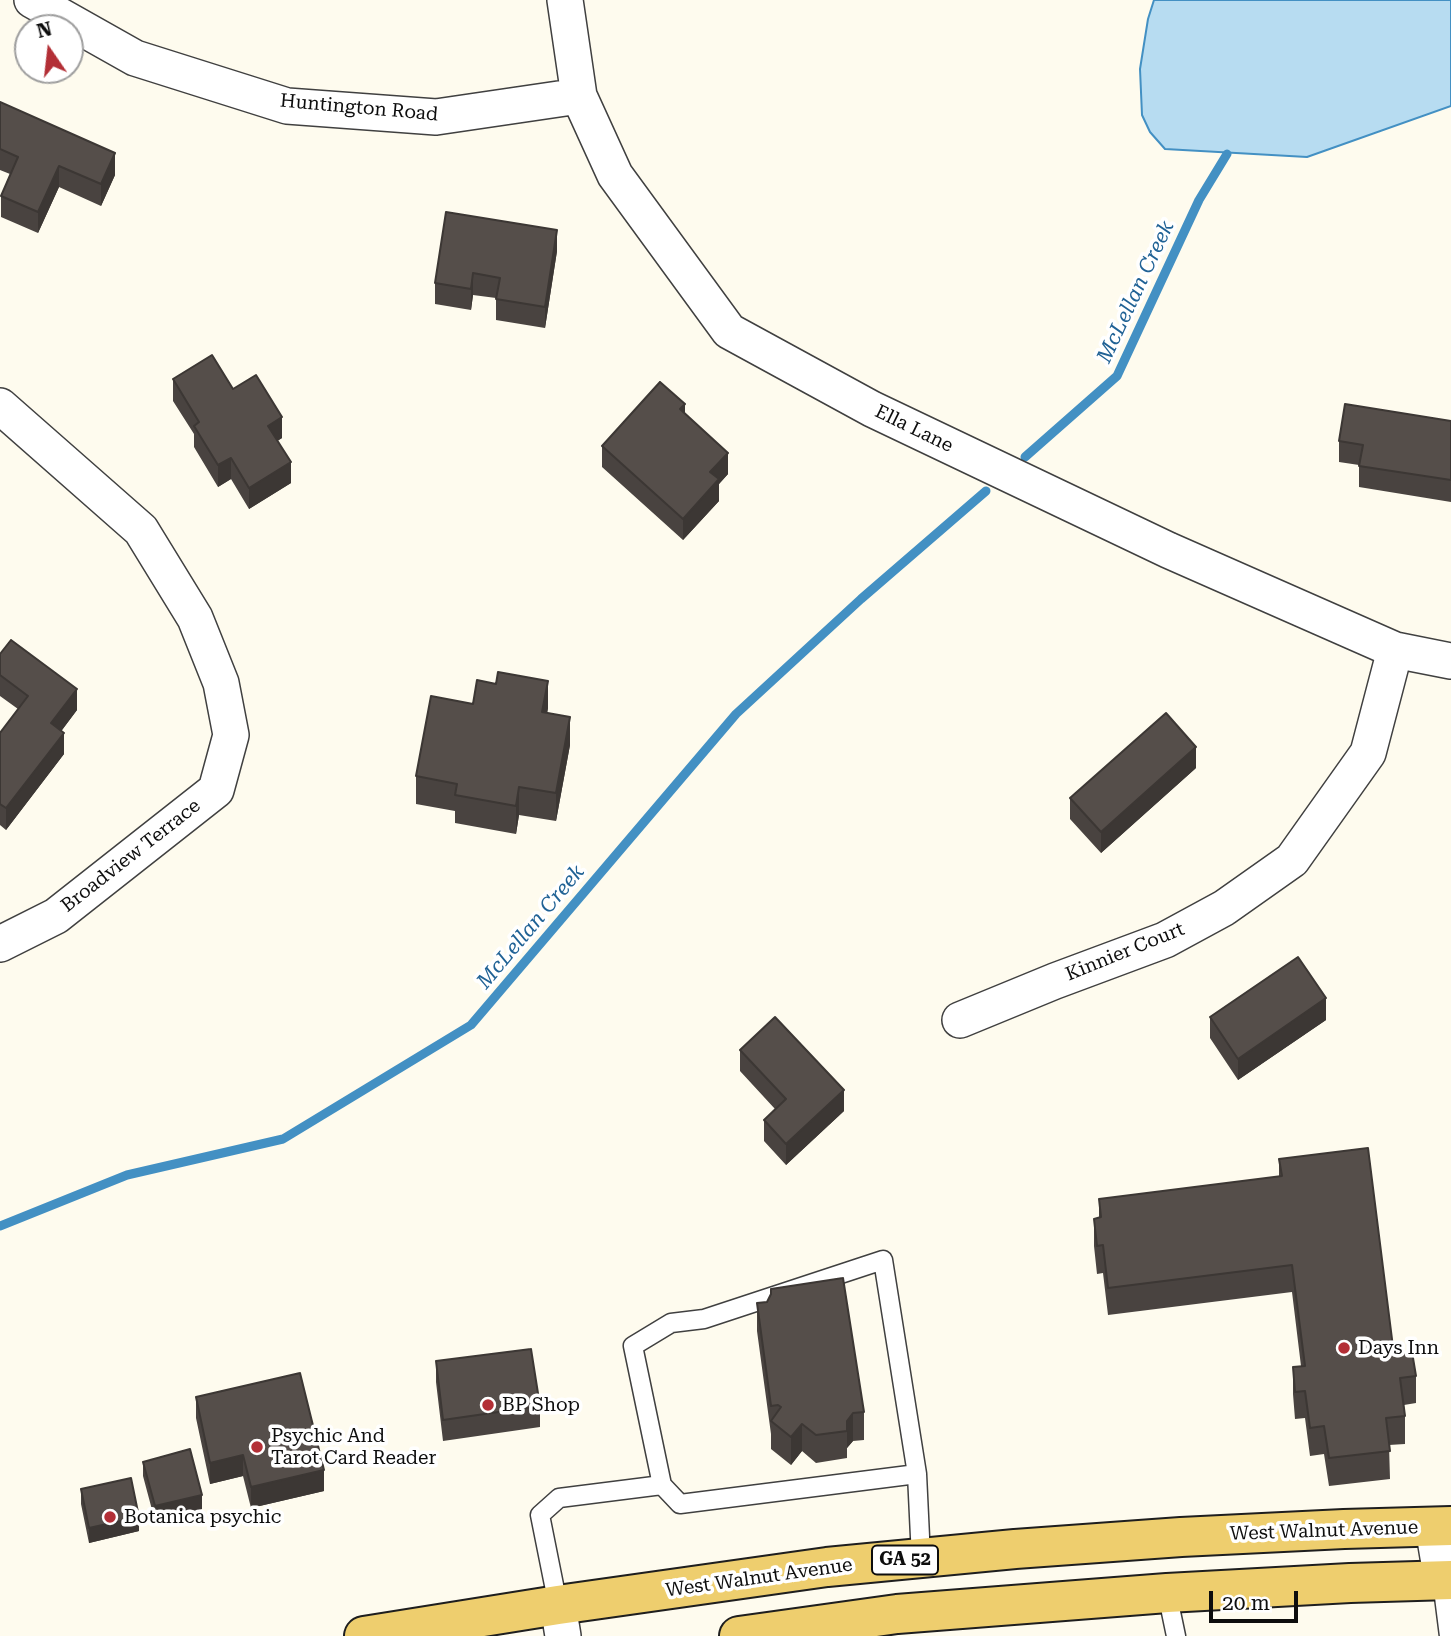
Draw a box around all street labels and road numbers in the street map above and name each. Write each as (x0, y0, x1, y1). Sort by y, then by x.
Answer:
street label: Huntington Road (279, 90, 439, 126)
street label: Ella Lane (871, 400, 957, 458)
street label: Broadview Terrace (57, 795, 205, 917)
street label: Kinnier Court (1062, 918, 1188, 986)
street label: West Walnut Avenue (1229, 1516, 1419, 1546)
road number: GA 52 (872, 1546, 938, 1574)
street label: West Walnut Avenue (664, 1554, 854, 1602)

